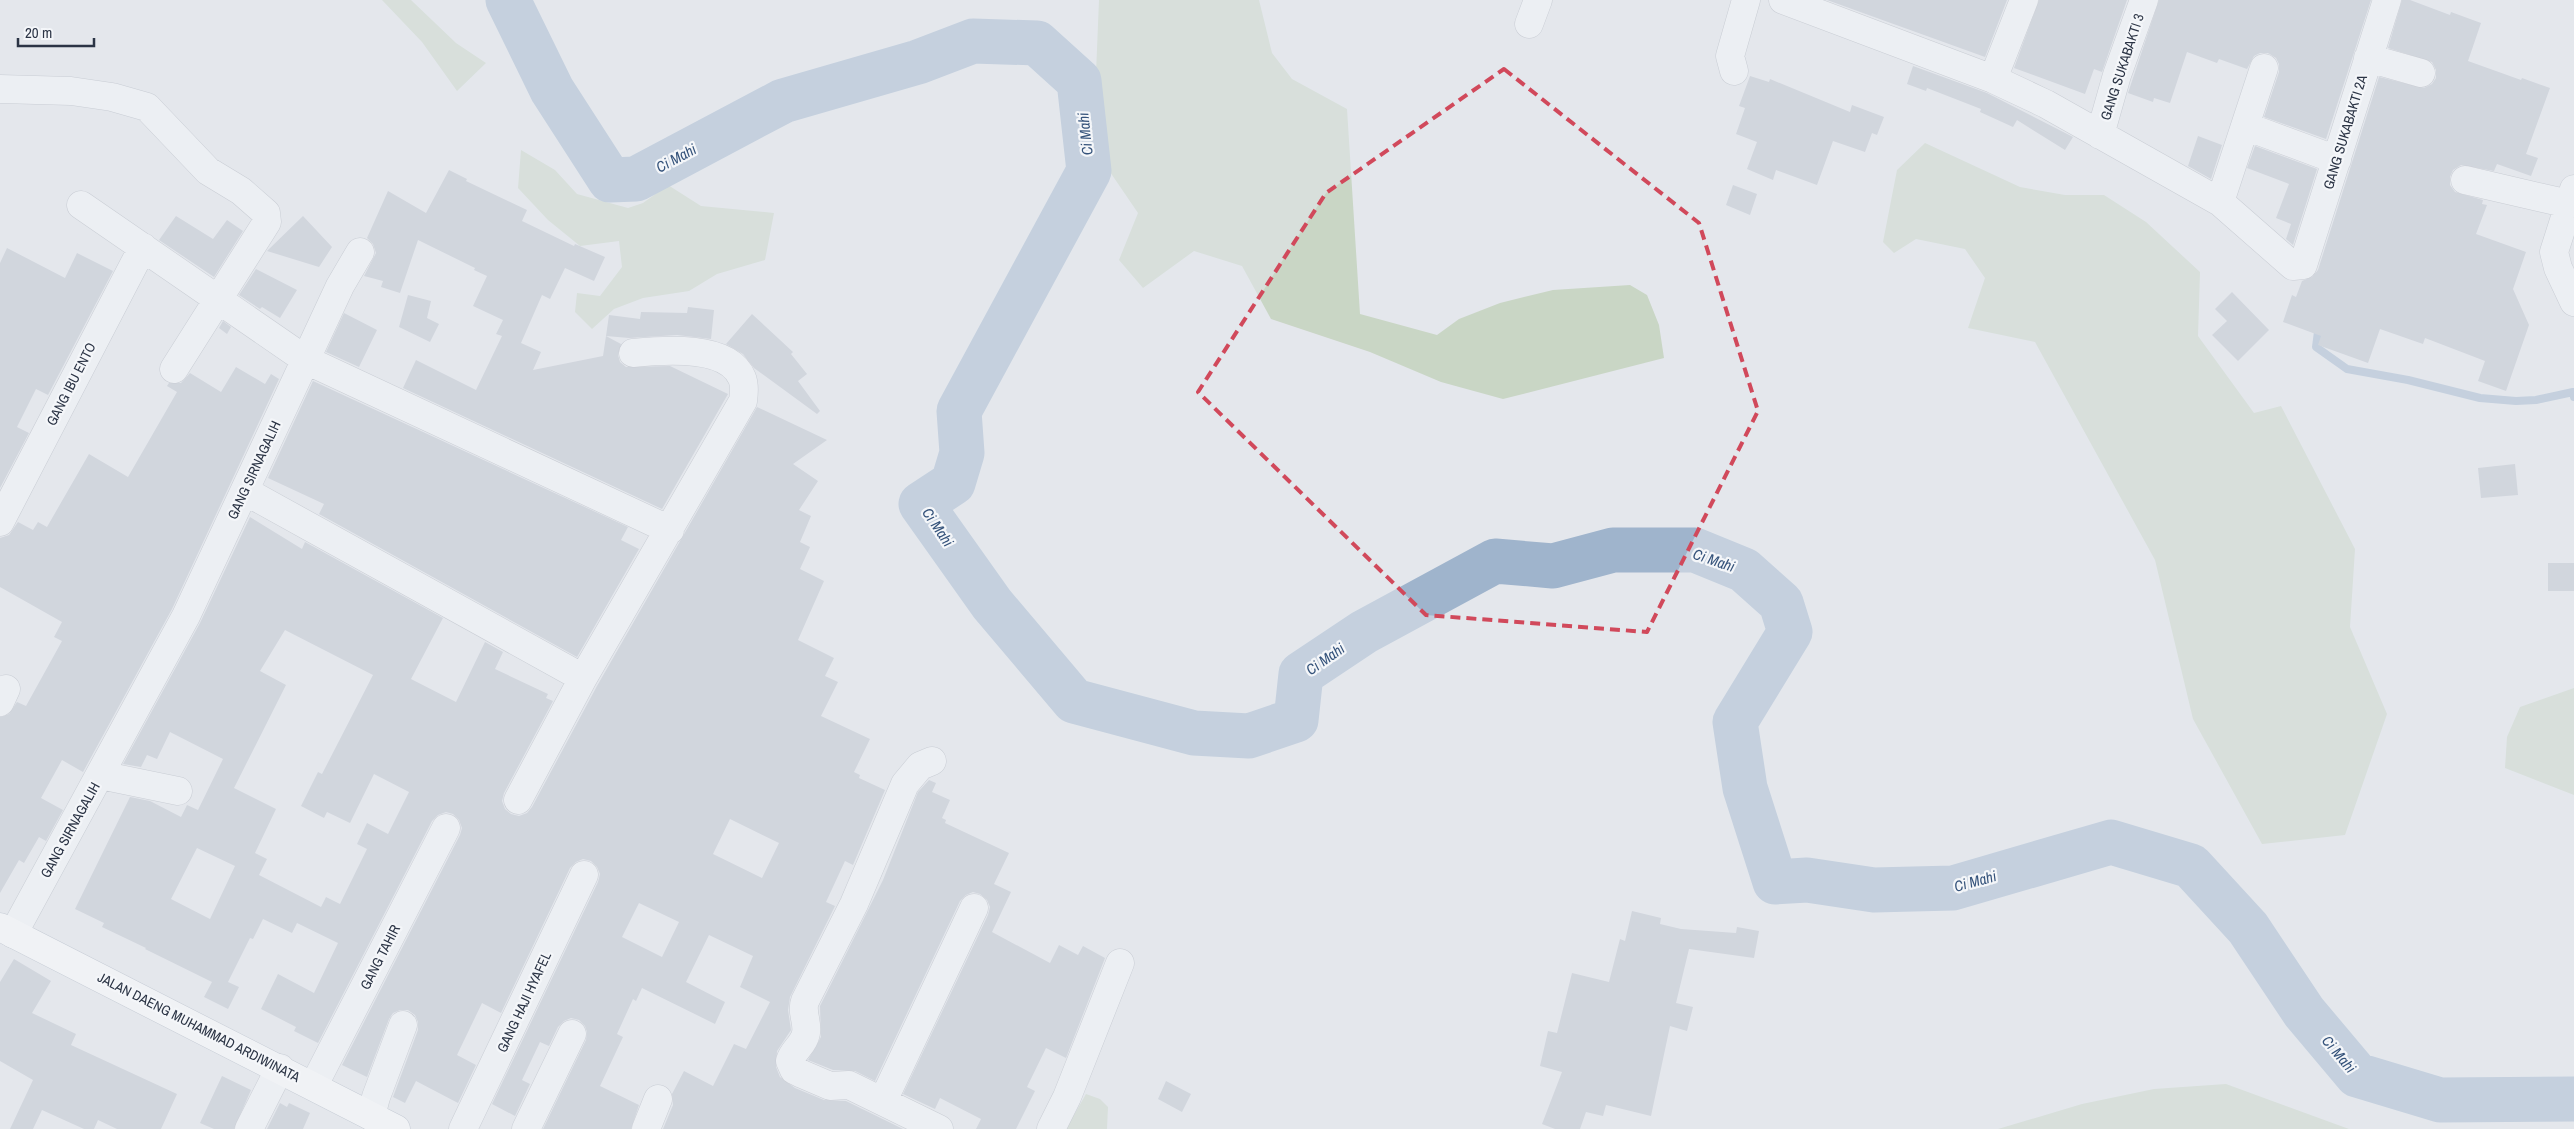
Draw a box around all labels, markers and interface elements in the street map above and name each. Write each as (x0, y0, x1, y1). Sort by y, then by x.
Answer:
street label: GANG SUKABAKTI 3 (2096, 11, 2148, 123)
scale bar (18, 15, 94, 47)
text: 20 m (25, 22, 52, 43)
street label: GANG SUKABAKTI 2A (2319, 72, 2371, 191)
water label: Ci Mahi (1072, 111, 1098, 157)
water label: Ci Mahi (652, 138, 700, 177)
street label: GANG IBU ENTO (42, 339, 100, 429)
street label: GANG SIRNAGALIH (223, 418, 285, 522)
water label: Ci Mahi (917, 503, 959, 551)
water label: Ci Mahi (1690, 543, 1738, 577)
water label: Ci Mahi (1301, 638, 1349, 680)
street label: GANG SIRNAGALIH (36, 779, 104, 881)
water label: Ci Mahi (1951, 865, 1999, 897)
street label: GANG TAHIR (356, 922, 404, 992)
street label: GANG HAJI HYAFEL (493, 948, 555, 1055)
street label: JALAN DAENG MUHAMMAD ARDIWINATA (95, 968, 304, 1086)
water label: Ci Mahi (2317, 1031, 2361, 1078)

